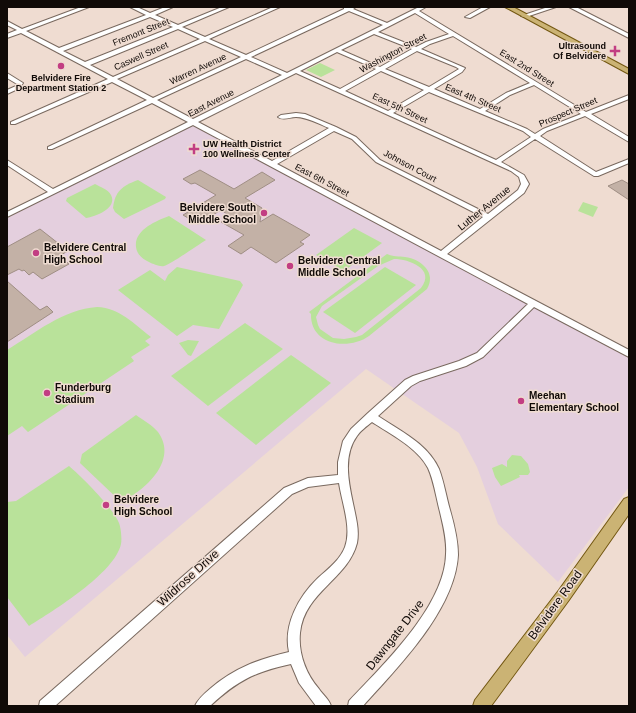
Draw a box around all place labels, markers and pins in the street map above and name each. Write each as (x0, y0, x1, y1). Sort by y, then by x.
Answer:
place label: Ultrasound Of Belvidere (553, 41, 606, 61)
marker: Ultrasound Of Belvidere (609, 45, 621, 57)
marker: Belvidere Fire Department Station 2 (56, 61, 66, 71)
place label: Belvidere Fire Department Station 2 (16, 73, 106, 93)
place label: UW Health District 100 Wellness Center (203, 139, 291, 159)
marker: UW Health District 100 Wellness Center (188, 143, 200, 155)
place label: Belvidere South Middle School (180, 202, 256, 225)
marker: Belvidere South Middle School (259, 208, 269, 218)
place label: Belvidere Central High School (44, 242, 126, 265)
marker: Belvidere Central High School (31, 248, 41, 258)
place label: Belvidere Central Middle School (298, 255, 380, 278)
marker: Belvidere Central Middle School (285, 261, 295, 271)
place label: Funderburg Stadium (55, 382, 111, 405)
marker: Funderburg Stadium (42, 388, 52, 398)
place label: Meehan Elementary School (529, 390, 619, 413)
marker: Meehan Elementary School (516, 396, 526, 406)
place label: Belvidere High School (114, 494, 173, 517)
marker: Belvidere High School (101, 500, 111, 510)

